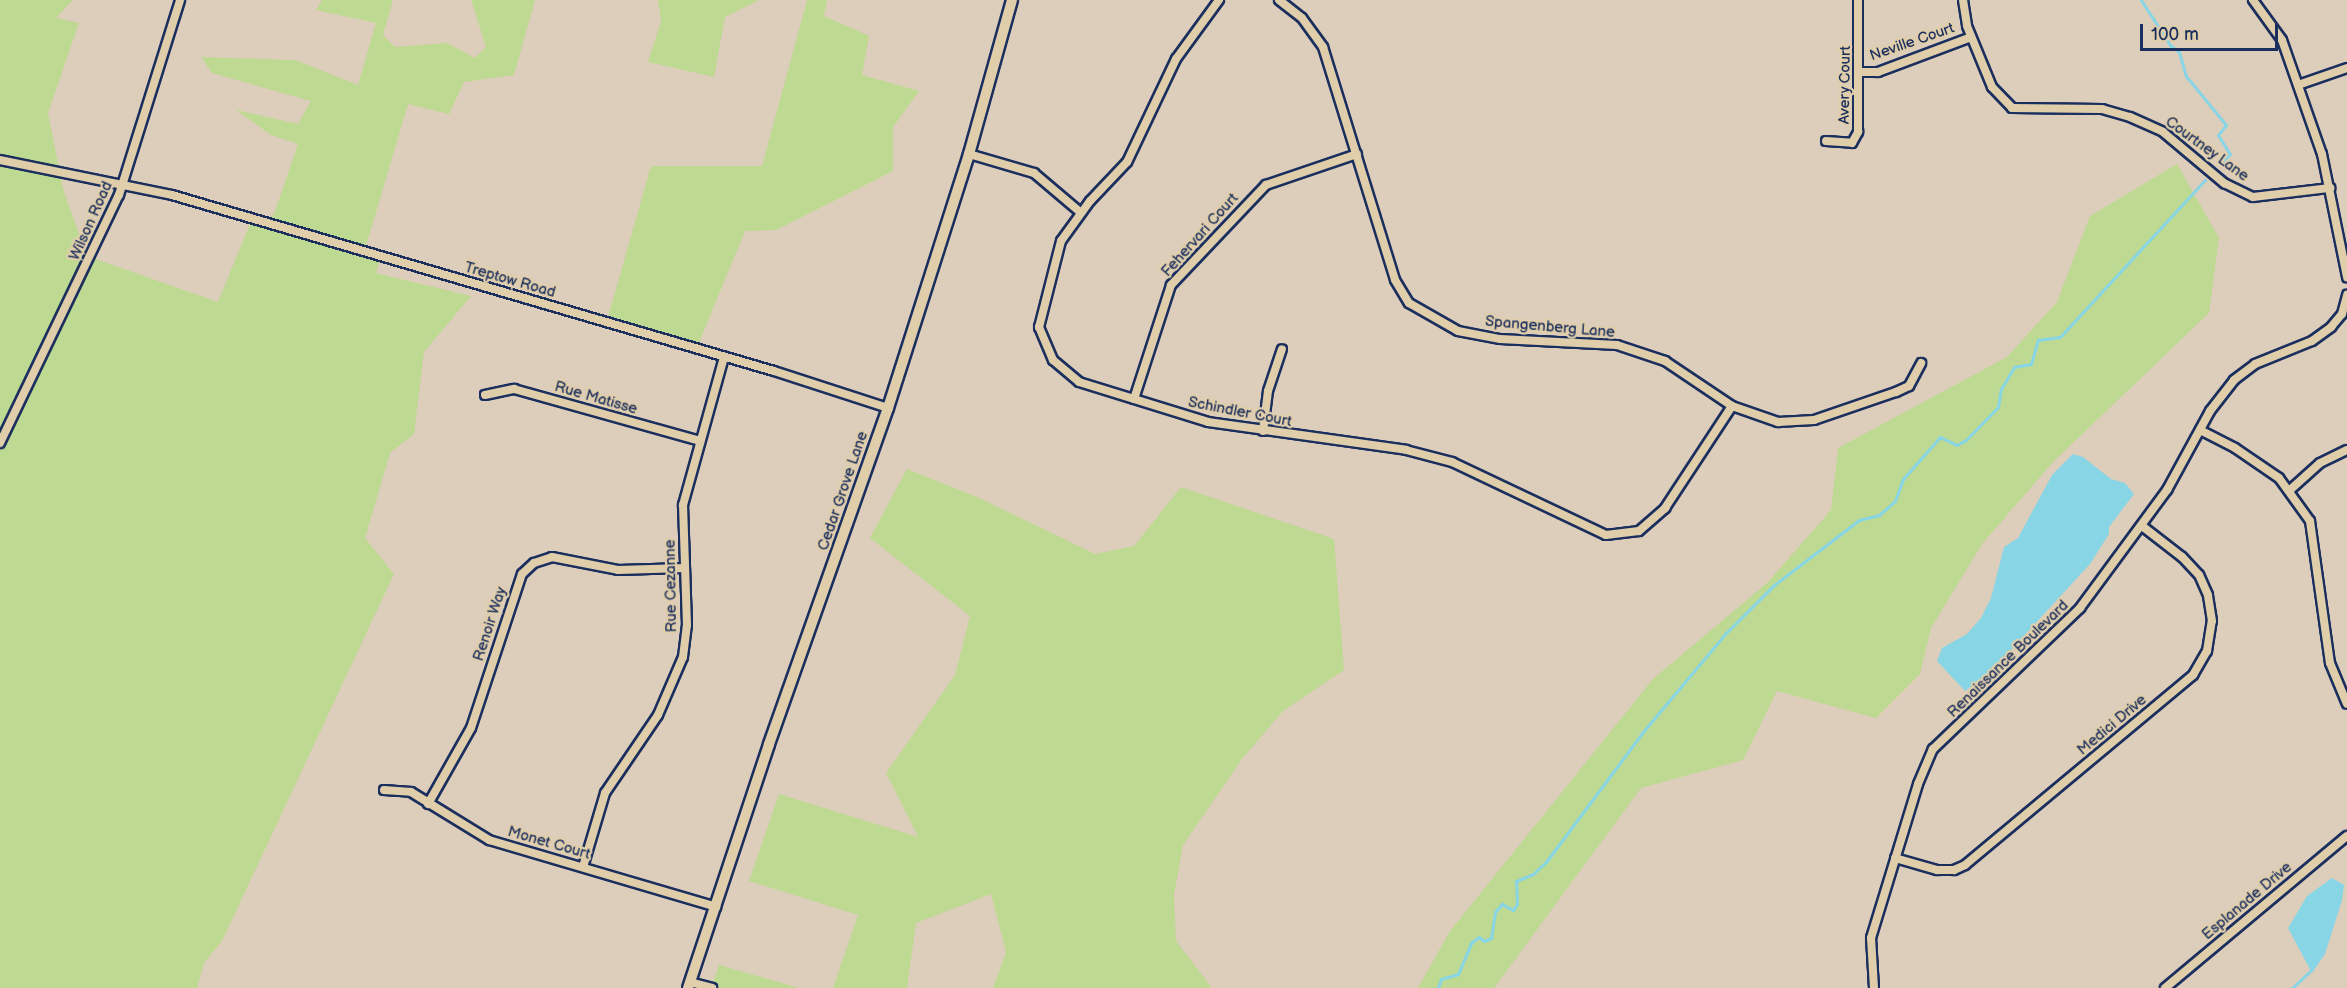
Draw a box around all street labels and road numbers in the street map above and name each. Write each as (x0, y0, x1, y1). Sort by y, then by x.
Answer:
street label: Neville Court (1868, 19, 1956, 65)
street label: Avery Court (1835, 45, 1855, 125)
street label: Courtney Lane (2161, 112, 2253, 186)
street label: Wilson Road (66, 179, 116, 263)
street label: Fehervari Court (1158, 190, 1242, 280)
street label: Treptow Road (462, 258, 558, 302)
street label: Spangenberg Lane (1484, 312, 1616, 342)
street label: Rue Matisse (553, 378, 639, 418)
street label: Schindler Court (1187, 393, 1293, 431)
street label: Cedar Grove Lane (814, 429, 872, 553)
street label: Rue Cezanne (661, 539, 681, 633)
street label: Renoir Way (469, 584, 511, 664)
street label: Renaissance Boulevard (1944, 597, 2072, 721)
street label: Medici Drive (2074, 691, 2150, 759)
street label: Monet Court (506, 823, 592, 863)
street label: Esplanade Drive (2199, 858, 2295, 944)

